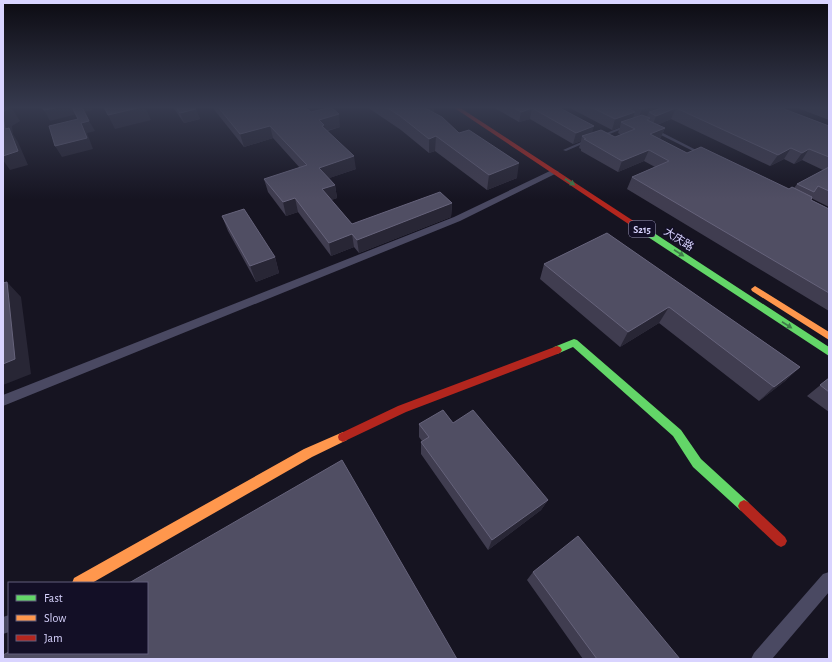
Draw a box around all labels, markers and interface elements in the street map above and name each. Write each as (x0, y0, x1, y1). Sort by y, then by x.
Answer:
one-way arrow (565, 178, 575, 186)
road number: S215 (629, 221, 655, 237)
street label: 大庆路 (662, 225, 696, 253)
one-way arrow (674, 249, 684, 257)
one-way arrow (782, 321, 792, 329)
legend (8, 582, 148, 654)
text: Fast (44, 592, 63, 604)
text: Slow (44, 612, 66, 624)
text: Jam (44, 632, 63, 644)

